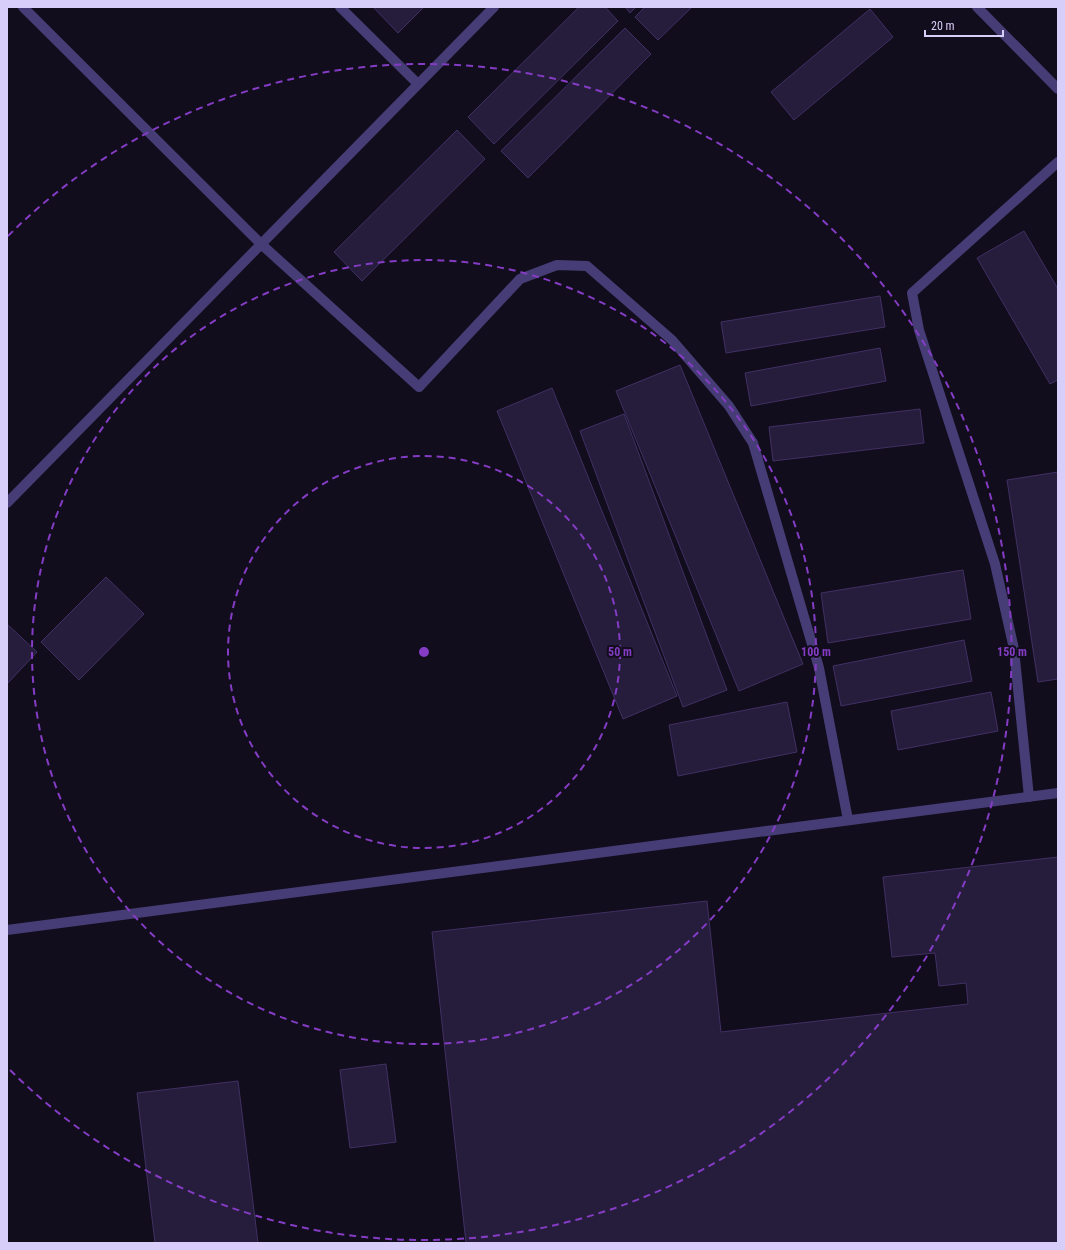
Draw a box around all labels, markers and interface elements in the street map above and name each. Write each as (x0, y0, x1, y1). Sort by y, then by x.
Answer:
scale bar (925, 12, 1003, 38)
text: 20 m (931, 19, 955, 33)
centre of rings (417, 645, 431, 659)
text: 50 m (608, 645, 632, 659)
text: 100 m (801, 645, 831, 659)
text: 150 m (997, 645, 1027, 659)

